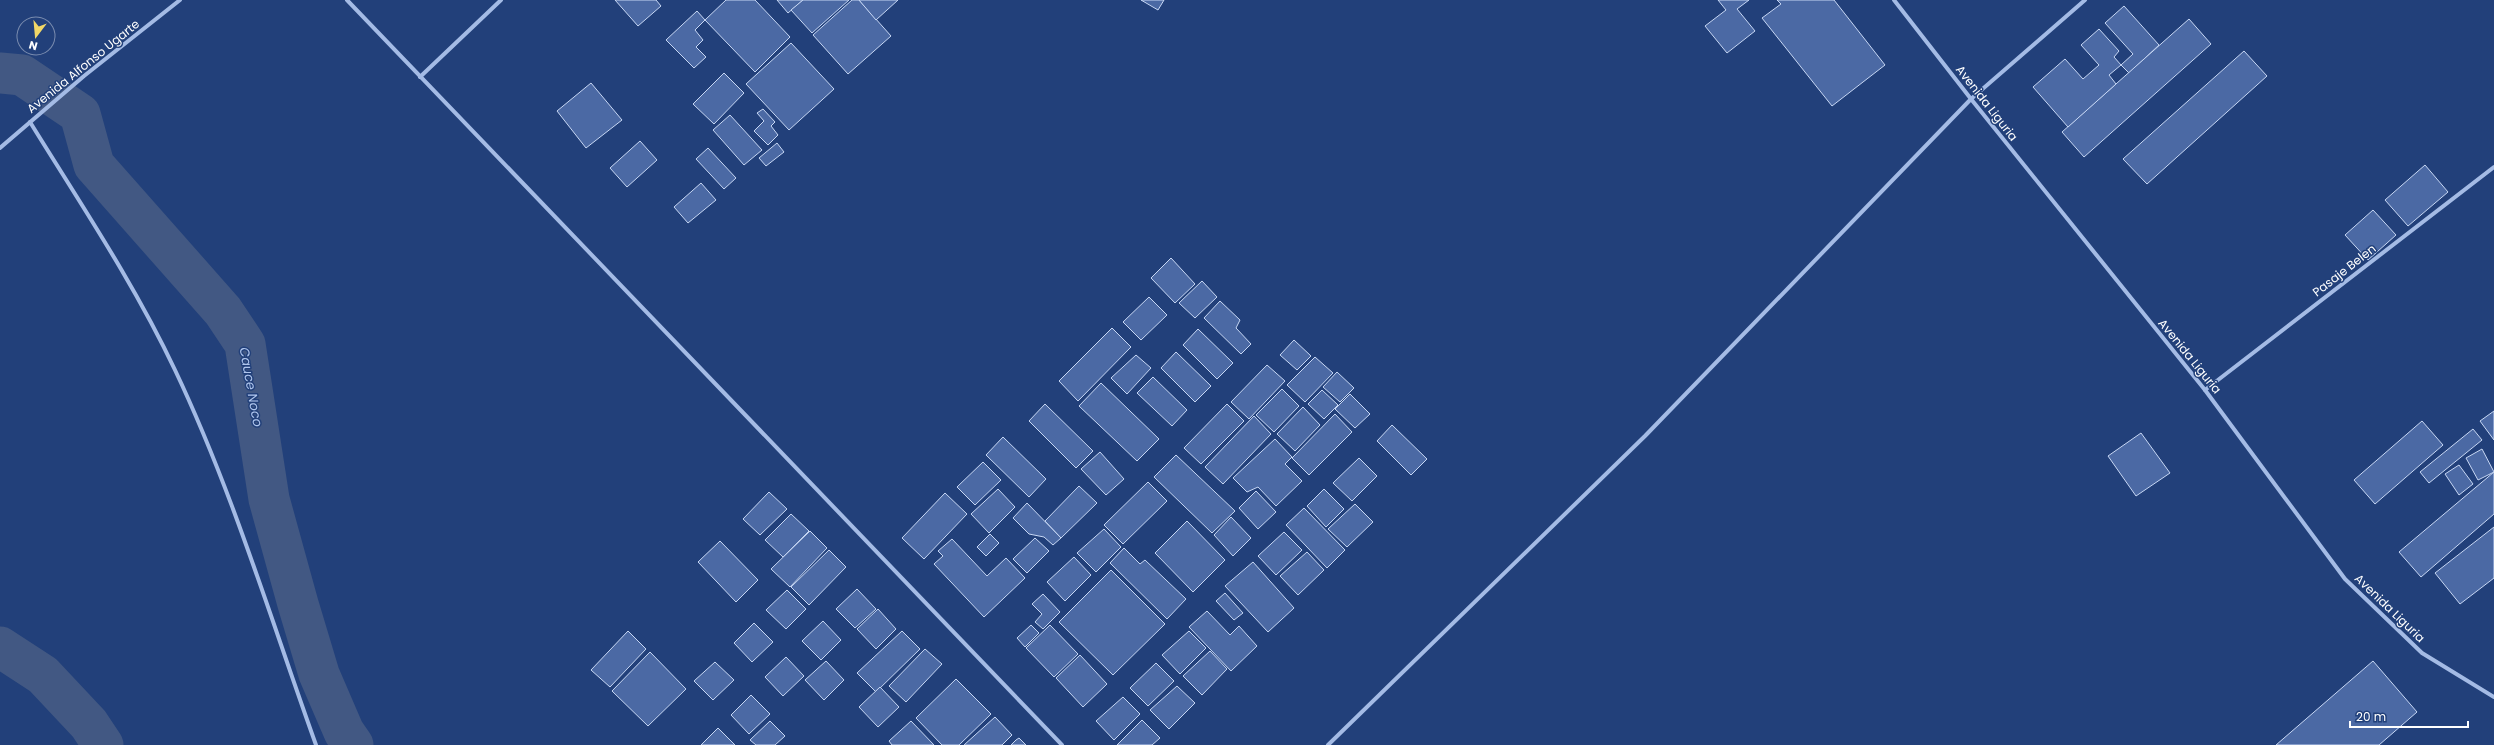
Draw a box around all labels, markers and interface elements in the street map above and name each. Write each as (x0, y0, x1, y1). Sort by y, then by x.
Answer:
street label: Avenida Alfonso Ugarte (23, 15, 143, 117)
north arrow (16, 16, 56, 56)
text: N (27, 37, 39, 54)
street label: Avenida Liguria (1952, 62, 2022, 144)
street label: Pasaje Belen (2309, 240, 2379, 300)
street label: Avenida Liguria (2155, 315, 2225, 397)
water label: Cauce Noco (235, 346, 267, 428)
street label: Avenida Liguria (2351, 570, 2429, 646)
scale bar (2350, 703, 2468, 729)
text: 20 m (2356, 708, 2386, 725)

